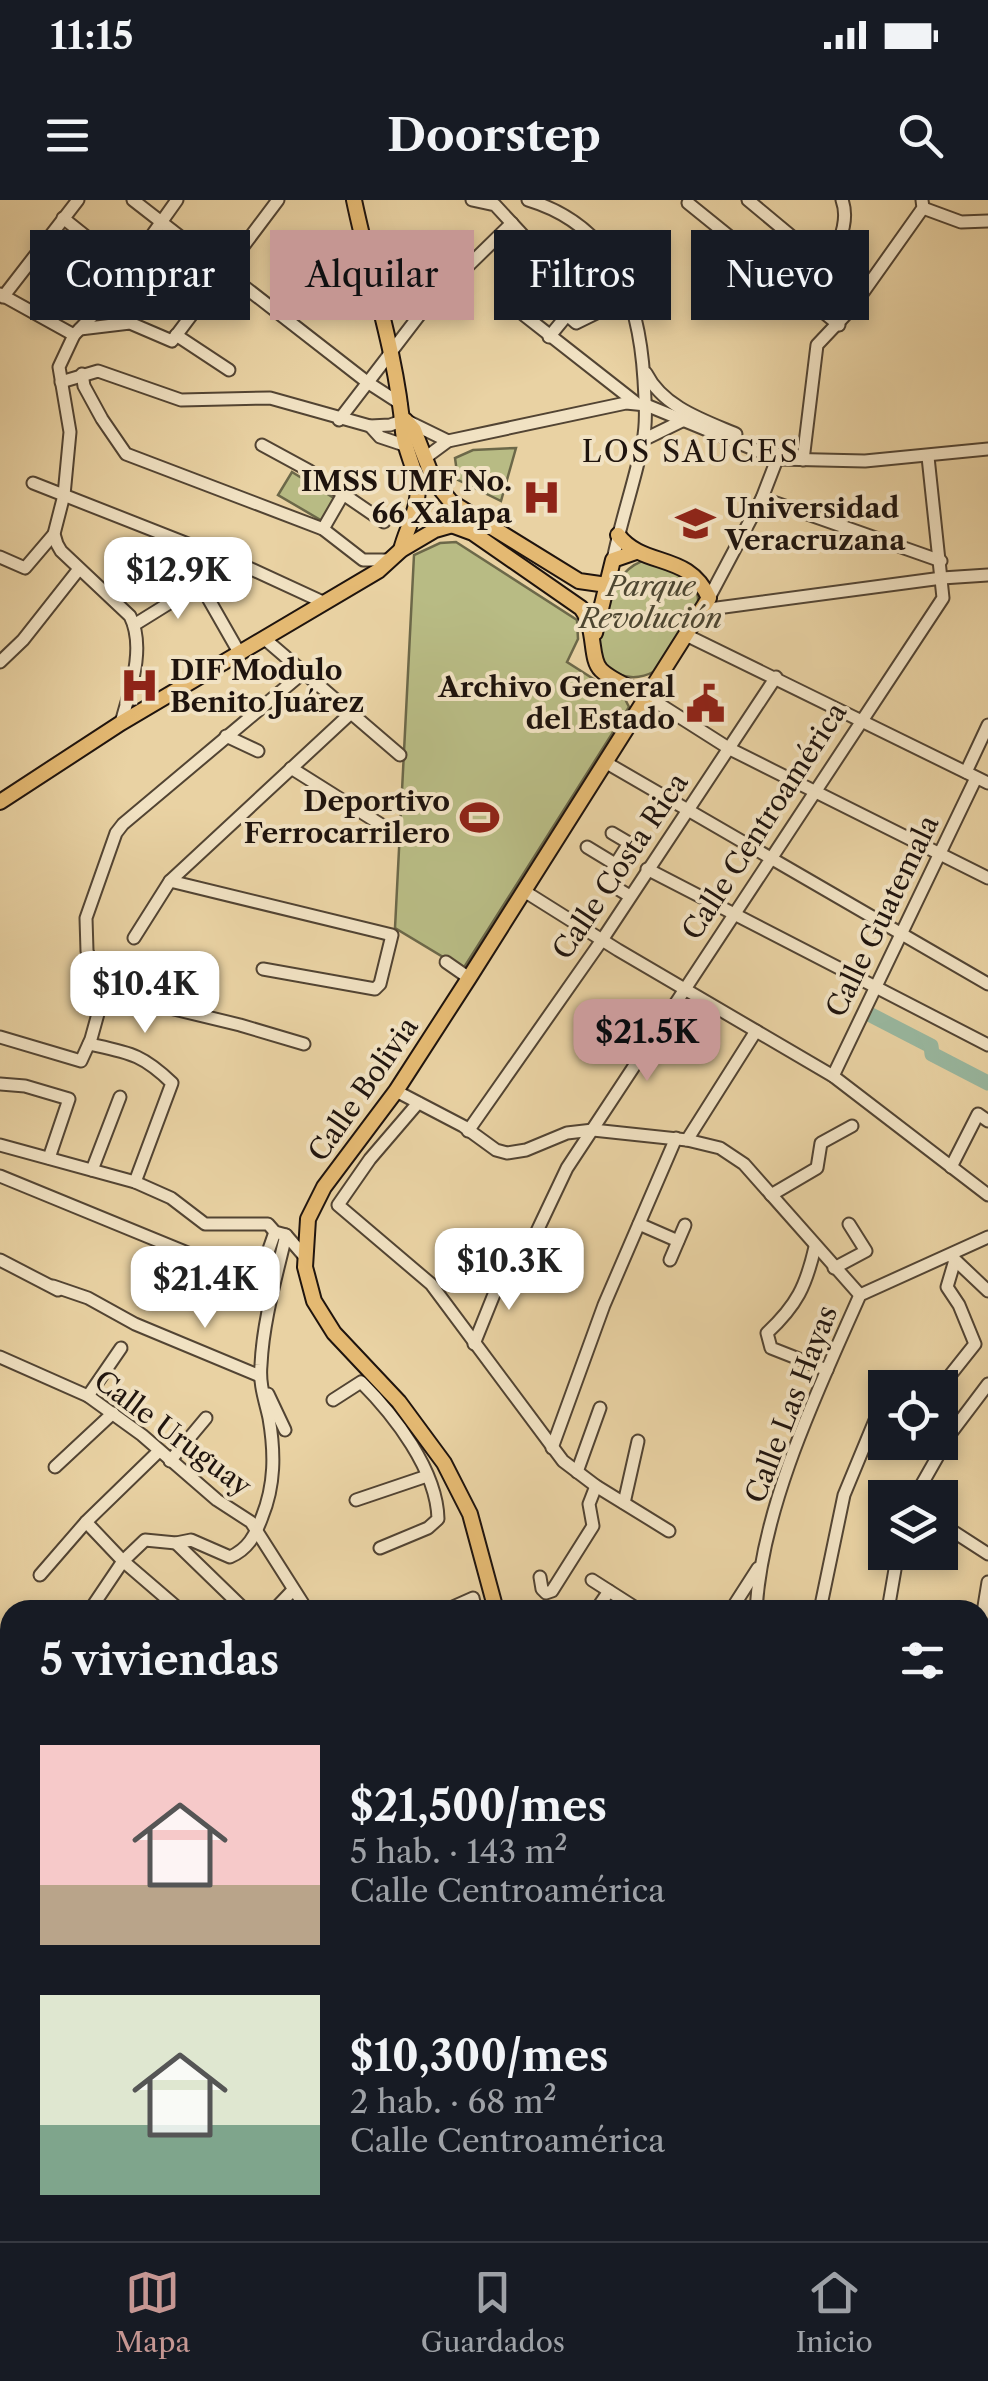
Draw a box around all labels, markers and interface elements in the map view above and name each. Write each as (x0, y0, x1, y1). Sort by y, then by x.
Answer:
text: 11:15 (50, 12, 134, 59)
text: Doorstep (387, 107, 601, 163)
icon: menu (40, 108, 95, 163)
icon: search (893, 108, 948, 163)
chip: Comprar (30, 230, 250, 320)
chip: Alquilar (270, 230, 474, 320)
chip: Filtros (494, 230, 671, 320)
chip: Nuevo (691, 230, 869, 320)
district label: LOS SAUCES (582, 433, 800, 470)
place label: IMSS UMF No. 66 Xalapa (301, 464, 513, 530)
hospital icon: IMSS UMF No. 66 Xalapa (521, 476, 563, 518)
place label: Universidad Veracruzana (724, 491, 906, 557)
school or university icon: Universidad Veracruzana (674, 503, 716, 545)
pin: $12.9K (97, 537, 259, 622)
text: $12.9K (126, 550, 230, 589)
park label: Parque Revolución (578, 569, 722, 635)
place label: DIF Modulo Benito Juárez (170, 653, 364, 719)
hospital icon: DIF Modulo Benito Juárez (119, 665, 161, 707)
place label: Archivo General del Estado (437, 670, 675, 736)
public building icon: Archivo General del Estado (684, 682, 726, 724)
street label: Calle Centroamérica (675, 696, 853, 946)
street label: Calle Costa Rica (545, 766, 695, 966)
place label: Deportivo Ferrocarrilero (244, 784, 450, 850)
sports icon: Deportivo Ferrocarrilero (459, 796, 501, 838)
street label: Calle Guatemala (818, 809, 946, 1022)
pin: $10.4K (64, 951, 226, 1036)
text: $10.4K (92, 964, 198, 1003)
pin: $21.5K (566, 999, 728, 1084)
street label: Calle Bolivia (301, 1010, 425, 1167)
text: $21.5K (595, 1012, 699, 1051)
pin: $10.3K (428, 1228, 590, 1313)
text: $10.3K (457, 1241, 561, 1280)
pin: $21.4K (124, 1246, 286, 1331)
text: $21.4K (153, 1259, 257, 1298)
street label: Calle Las Hayas (738, 1301, 844, 1507)
street label: Calle Uruguay (88, 1363, 259, 1503)
map controls (868, 1370, 958, 1570)
button: locate (868, 1370, 958, 1460)
button: layers (868, 1480, 958, 1570)
icon: filters (895, 1633, 950, 1688)
text: 5 viviendas (40, 1634, 279, 1686)
text: $21,500/mes (350, 1780, 607, 1832)
icon: home (120, 1785, 240, 1905)
text: 5 hab. · 143 m² (350, 1832, 568, 1871)
text: Calle Centroamérica (350, 1871, 665, 1910)
text: $10,300/mes (350, 2030, 609, 2082)
icon: home (120, 2035, 240, 2155)
text: 2 hab. · 68 m² (350, 2082, 557, 2121)
text: Calle Centroamérica (350, 2121, 665, 2160)
tab: Mapa (115, 2265, 190, 2359)
tab: Guardados (421, 2265, 565, 2359)
tab: Inicio (796, 2265, 873, 2359)

